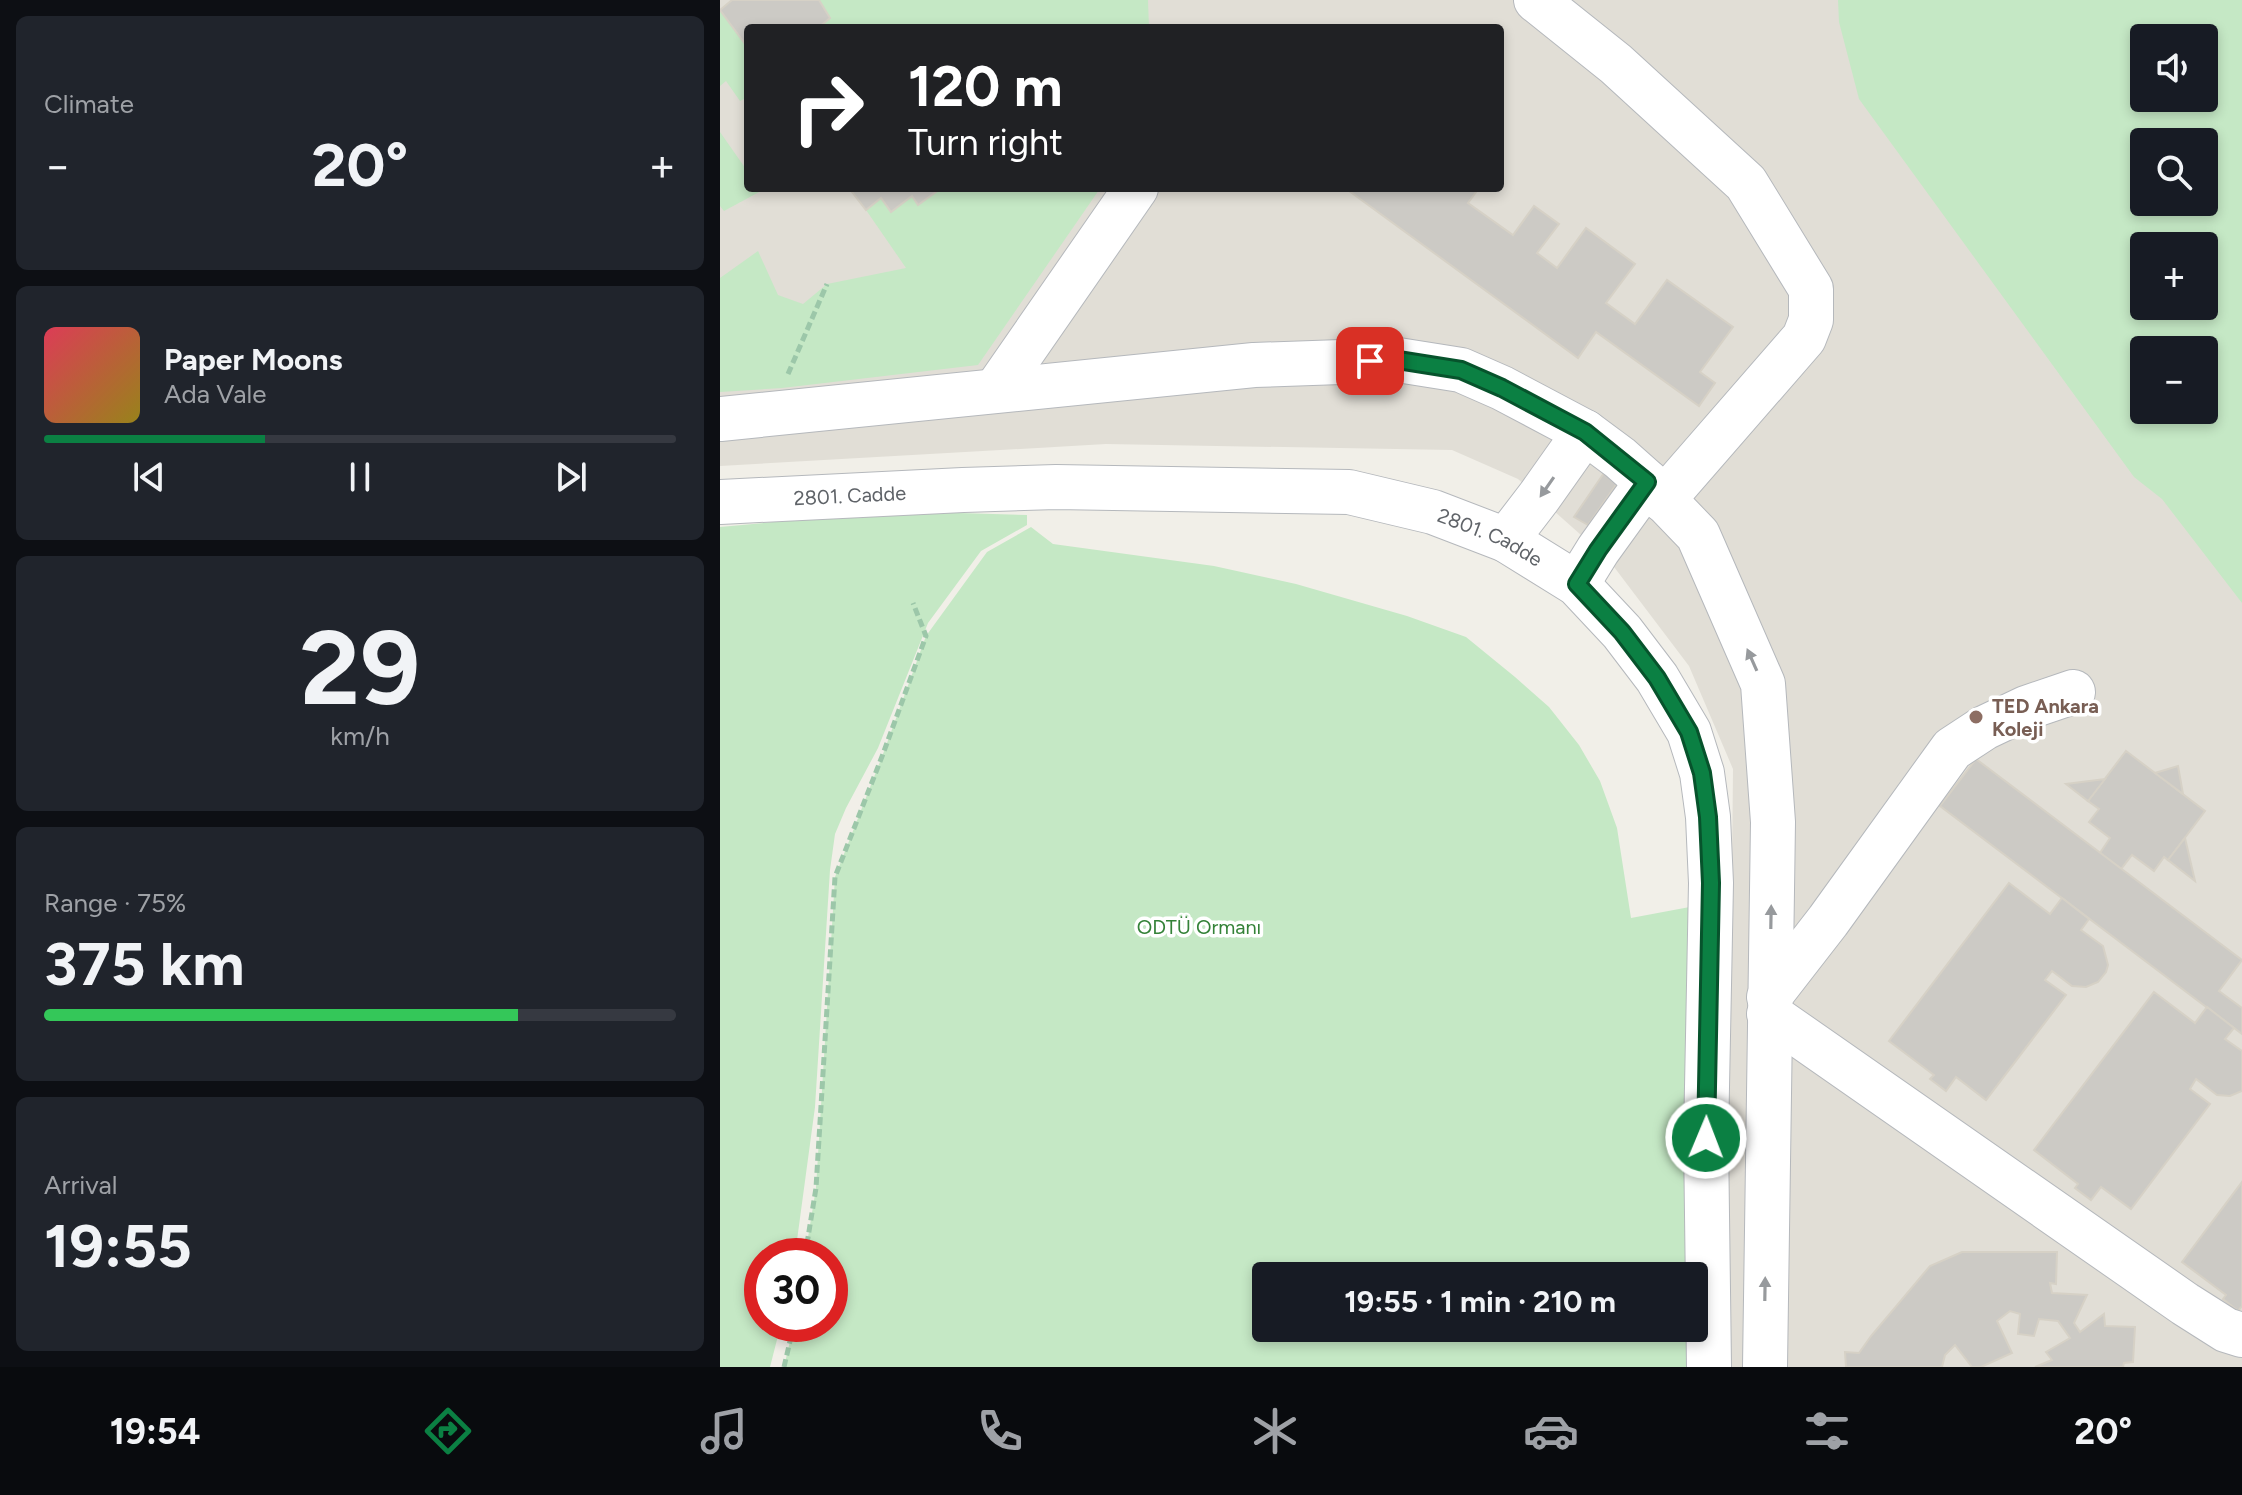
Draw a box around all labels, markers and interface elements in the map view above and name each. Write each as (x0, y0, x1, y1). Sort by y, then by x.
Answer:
map controls (2130, 24, 2218, 424)
button: sound (2130, 24, 2218, 112)
text: 120 m (908, 53, 1063, 120)
icon: right (776, 56, 880, 160)
text: Climate (44, 88, 134, 120)
text: Turn right (908, 121, 1063, 164)
button: search (2130, 128, 2218, 216)
text: 20° (312, 129, 408, 201)
text: − (44, 139, 71, 192)
text: + (649, 139, 676, 192)
button: + (2130, 232, 2218, 320)
pin (1336, 327, 1404, 395)
button: − (2130, 336, 2218, 424)
icon: arrive (1348, 339, 1392, 383)
text: Paper Moons (164, 341, 343, 378)
text: Ada Vale (164, 378, 267, 410)
icon: previous (127, 455, 171, 499)
icon: pause (338, 455, 382, 499)
icon: next (549, 455, 593, 499)
one-way arrow (1540, 476, 1555, 497)
street label: 2801. Cadde (793, 481, 907, 510)
street label: 2801. Cadde (1434, 503, 1547, 572)
text: 29 (300, 605, 420, 730)
one-way arrow (1746, 648, 1759, 671)
place label: TED Ankara Koleji (1992, 694, 2099, 741)
marker: TED Ankara Koleji (1967, 708, 1985, 726)
text: km/h (330, 720, 390, 752)
text: Range · 75% (44, 887, 186, 919)
one-way arrow (1764, 904, 1777, 929)
park label: ODTÜ Ormanı (1137, 915, 1261, 939)
text: 375 km (44, 928, 244, 1000)
position arrow (1664, 1096, 1748, 1180)
text: Arrival (44, 1169, 117, 1201)
text: 19:55 (44, 1210, 192, 1282)
speed limit sign: 30 (744, 1238, 848, 1342)
one-way arrow (1759, 1276, 1771, 1301)
text: 19:55 · 1 min · 210 m (1344, 1283, 1616, 1320)
icon: directions (420, 1403, 476, 1459)
icon: music (696, 1403, 752, 1459)
icon: phone (972, 1403, 1028, 1459)
icon: climate (1247, 1403, 1303, 1459)
icon: car (1523, 1403, 1579, 1459)
icon: filters (1799, 1403, 1855, 1459)
text: 19:54 (110, 1410, 200, 1453)
text: 20° (2074, 1410, 2132, 1453)

